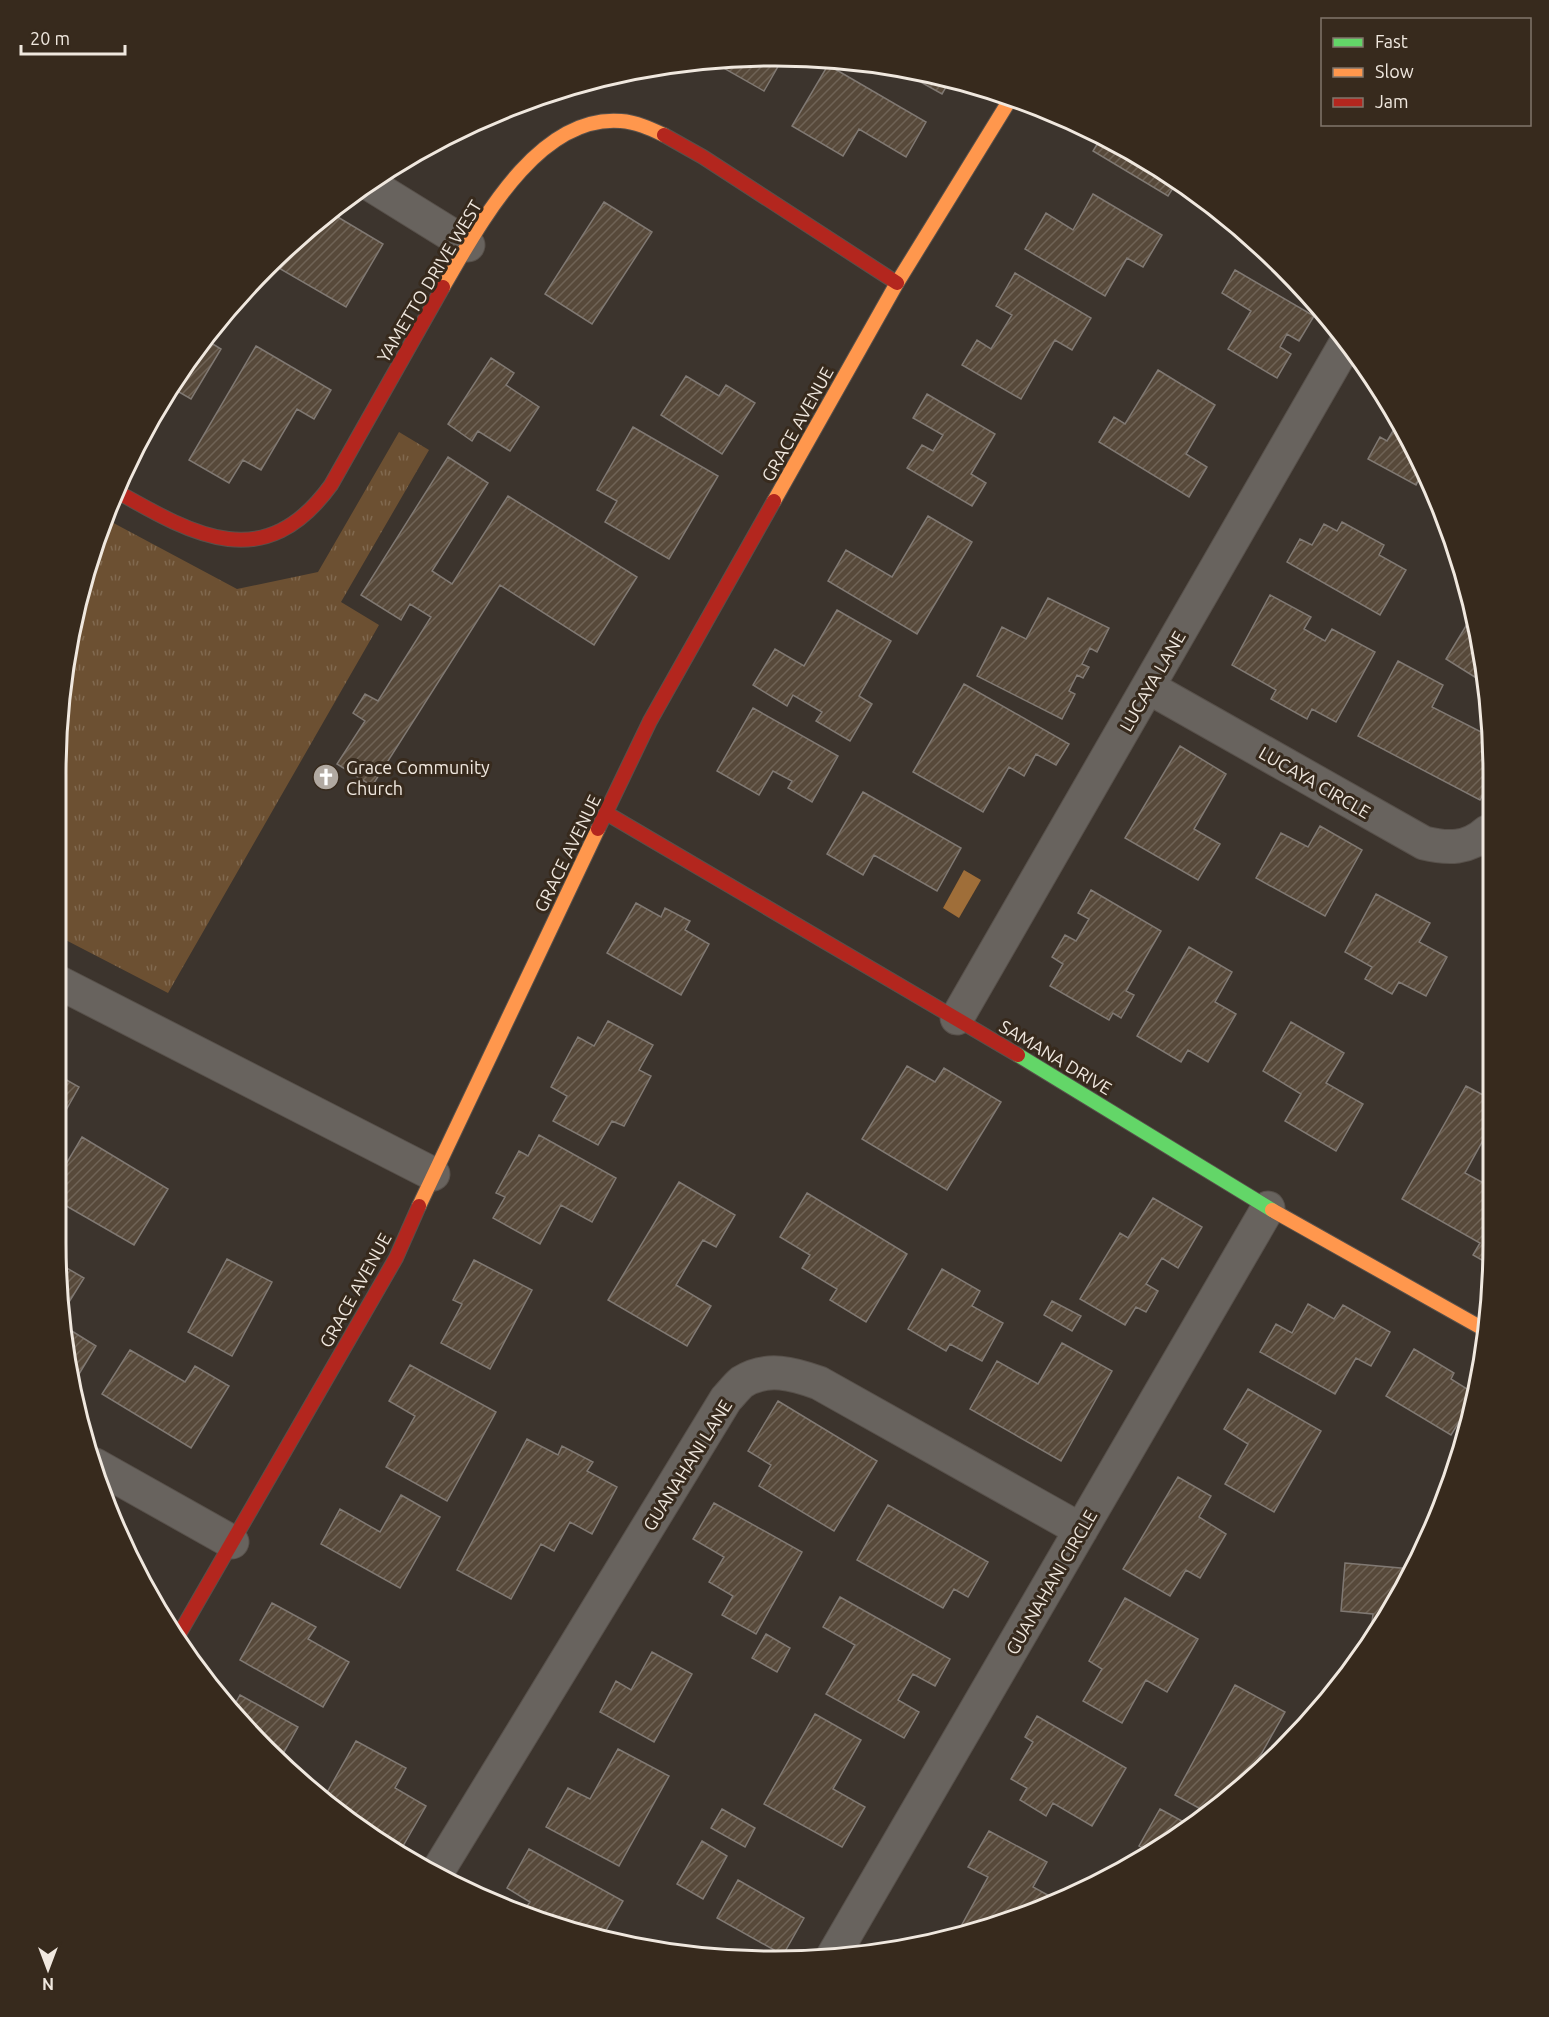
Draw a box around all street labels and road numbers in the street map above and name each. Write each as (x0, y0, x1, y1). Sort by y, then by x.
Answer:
street label: YAMETTO DRIVE WEST (373, 196, 485, 366)
street label: GRACE AVENUE (757, 363, 837, 485)
street label: LUCAYA LANE (1115, 627, 1189, 735)
street label: LUCAYA CIRCLE (1256, 742, 1374, 822)
street label: GRACE AVENUE (530, 791, 604, 915)
street label: SAMANA DRIVE (996, 1016, 1116, 1098)
street label: GRACE AVENUE (315, 1229, 395, 1351)
street label: GUANAHANI LANE (639, 1396, 735, 1534)
street label: GUANAHANI CIRCLE (1002, 1506, 1100, 1658)

